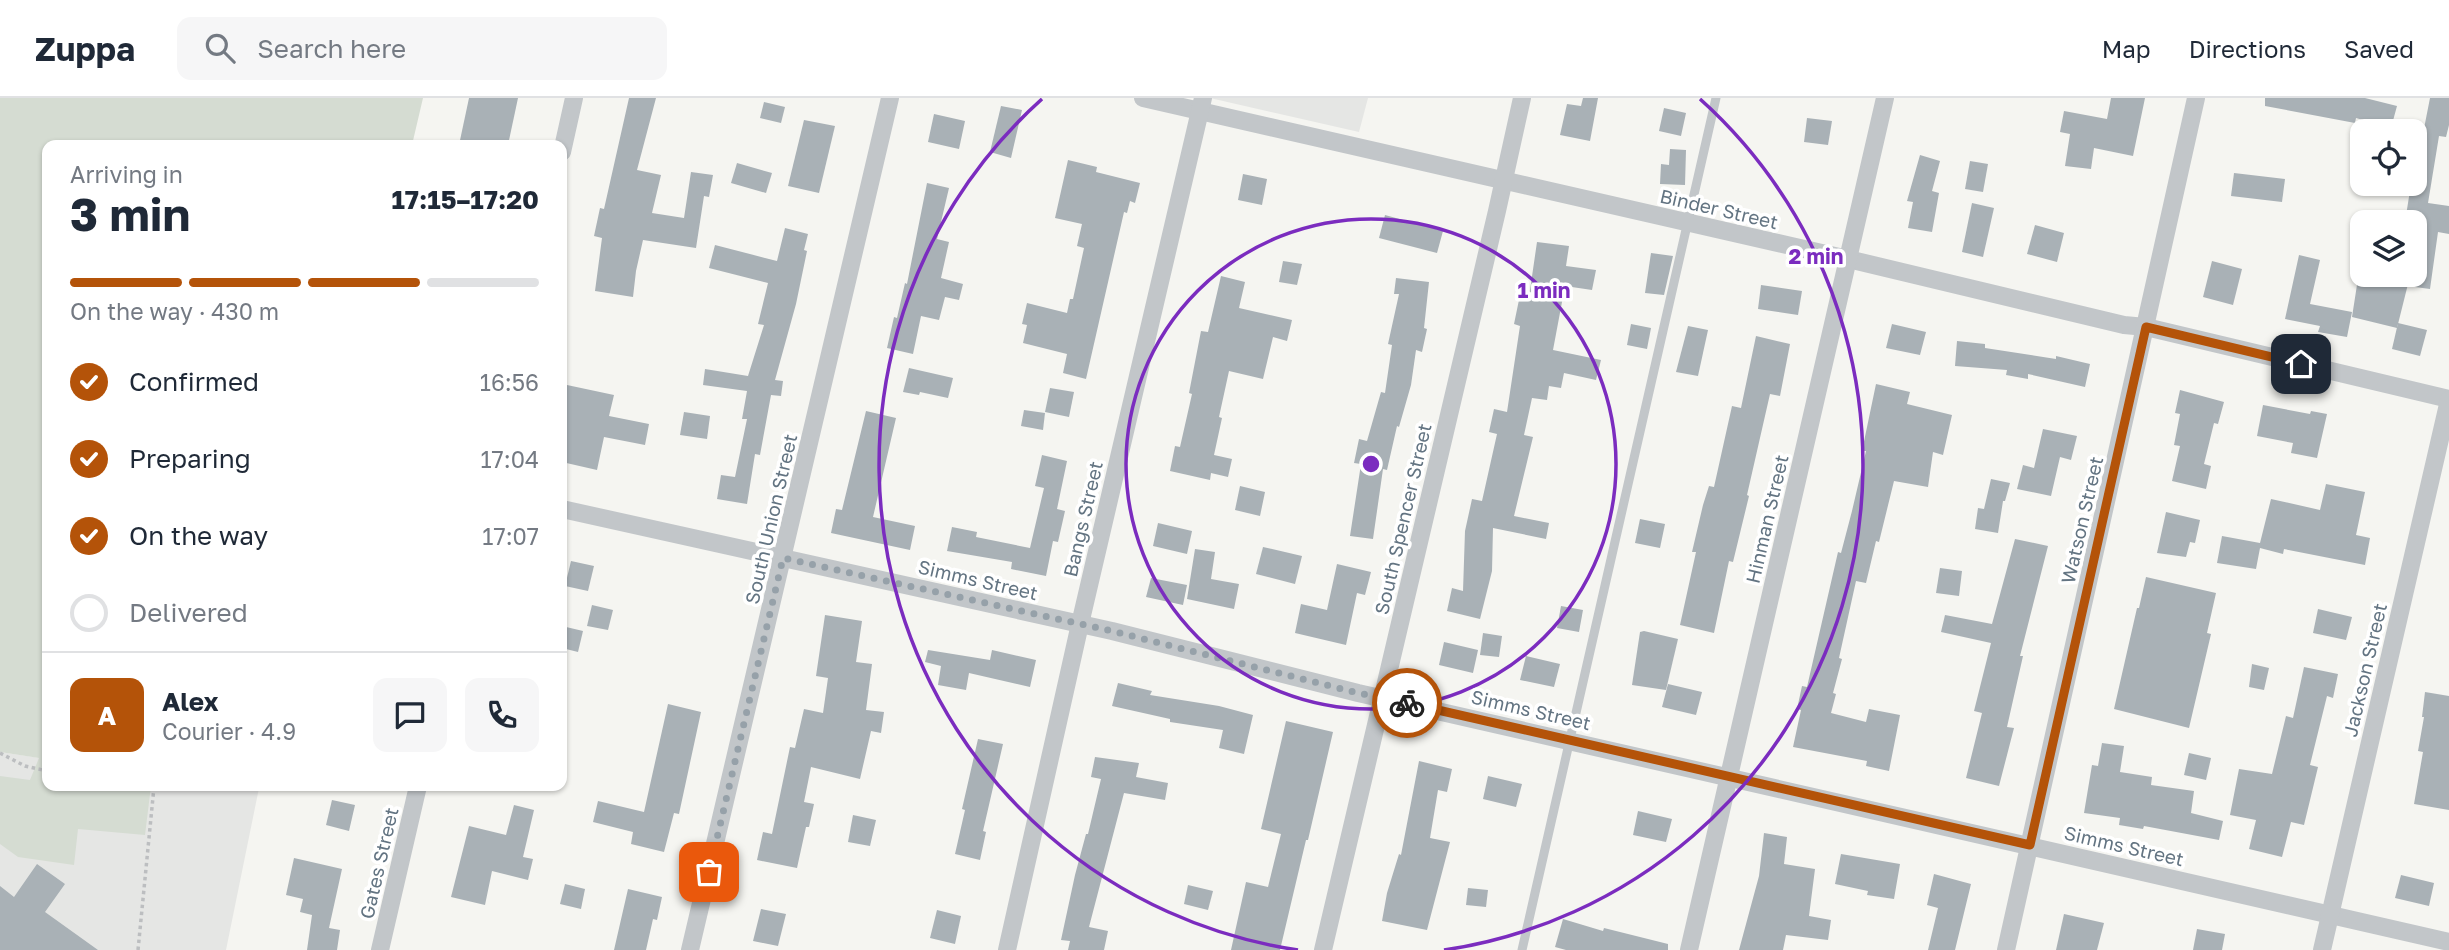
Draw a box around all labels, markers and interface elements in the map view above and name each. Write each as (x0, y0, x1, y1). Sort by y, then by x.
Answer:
search box (177, 17, 667, 80)
text: Zuppa (35, 29, 135, 68)
icon: search (201, 29, 239, 67)
text: Search here (257, 33, 406, 64)
text: Map (2102, 34, 2151, 63)
text: Directions (2189, 34, 2306, 63)
text: Saved (2344, 34, 2414, 63)
map controls (2350, 119, 2427, 287)
button: locate (2350, 119, 2427, 196)
text: Arriving in (70, 160, 183, 188)
text: 17:15–17:20 (391, 184, 539, 215)
street label: Binder Street (1658, 184, 1780, 233)
text: 3 min (70, 186, 190, 241)
button: layers (2350, 210, 2427, 287)
text: 2 min (1789, 243, 1843, 269)
text: 1 min (1518, 277, 1570, 303)
text: On the way · 430 m (70, 297, 279, 325)
pin (2271, 334, 2331, 394)
icon: home (2282, 345, 2320, 383)
icon: check (70, 363, 108, 401)
text: Confirmed (129, 366, 259, 397)
text: 16:56 (480, 368, 539, 396)
street label: South Spencer Street (1369, 421, 1436, 617)
street label: South Union Street (740, 432, 801, 606)
icon: check (70, 440, 108, 478)
text: Preparing (129, 443, 251, 474)
text: 17:04 (480, 445, 539, 473)
centre of rings (1359, 452, 1383, 476)
street label: Hinman Street (1741, 452, 1793, 586)
street label: Watson Street (2056, 454, 2107, 586)
street label: Bangs Street (1058, 459, 1107, 579)
icon: check (70, 517, 108, 555)
text: On the way (129, 520, 268, 551)
text: 17:07 (482, 522, 539, 550)
street label: Simms Street (916, 555, 1040, 604)
text: Delivered (129, 597, 248, 628)
street label: Jackson Street (2338, 601, 2391, 739)
courier (1372, 668, 1442, 738)
button: chat (373, 678, 447, 752)
button: phone (465, 678, 539, 752)
icon: bike (1388, 684, 1426, 722)
street label: Simms Street (1469, 685, 1593, 734)
text: Alex (162, 686, 219, 717)
text: A (98, 700, 116, 731)
text: Courier · 4.9 (162, 717, 296, 745)
street label: Gates Street (355, 805, 402, 921)
street label: Simms Street (2062, 821, 2186, 870)
pin (679, 842, 739, 902)
icon: bag (690, 853, 728, 891)

